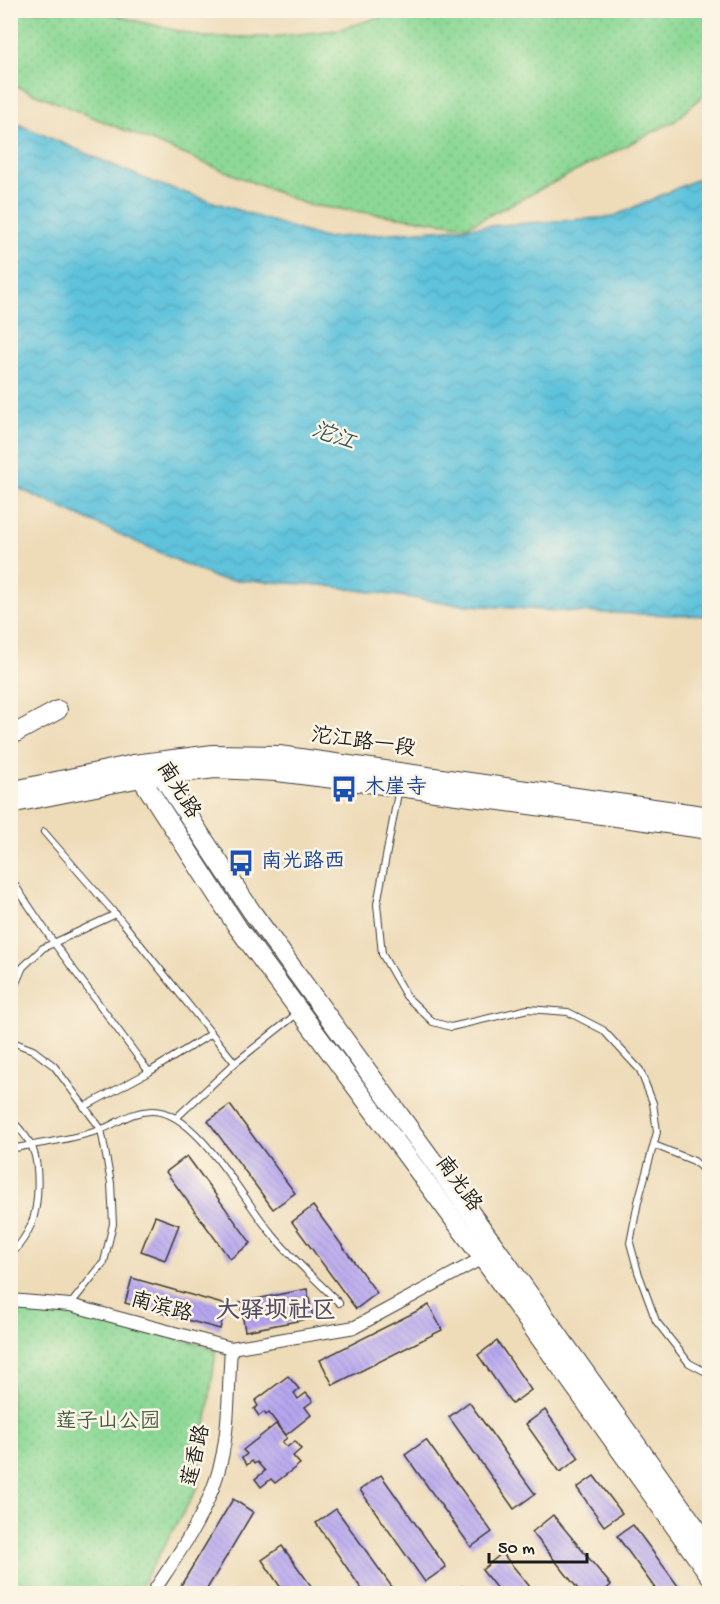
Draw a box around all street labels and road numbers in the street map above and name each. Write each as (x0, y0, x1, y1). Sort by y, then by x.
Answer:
street label: 沱江路一段 (309, 722, 417, 764)
street label: 南光路 (150, 757, 206, 824)
street label: 南光路 (428, 1151, 487, 1218)
street label: 南滨路 (127, 1287, 195, 1329)
street label: 莲香路 (177, 1422, 217, 1490)

